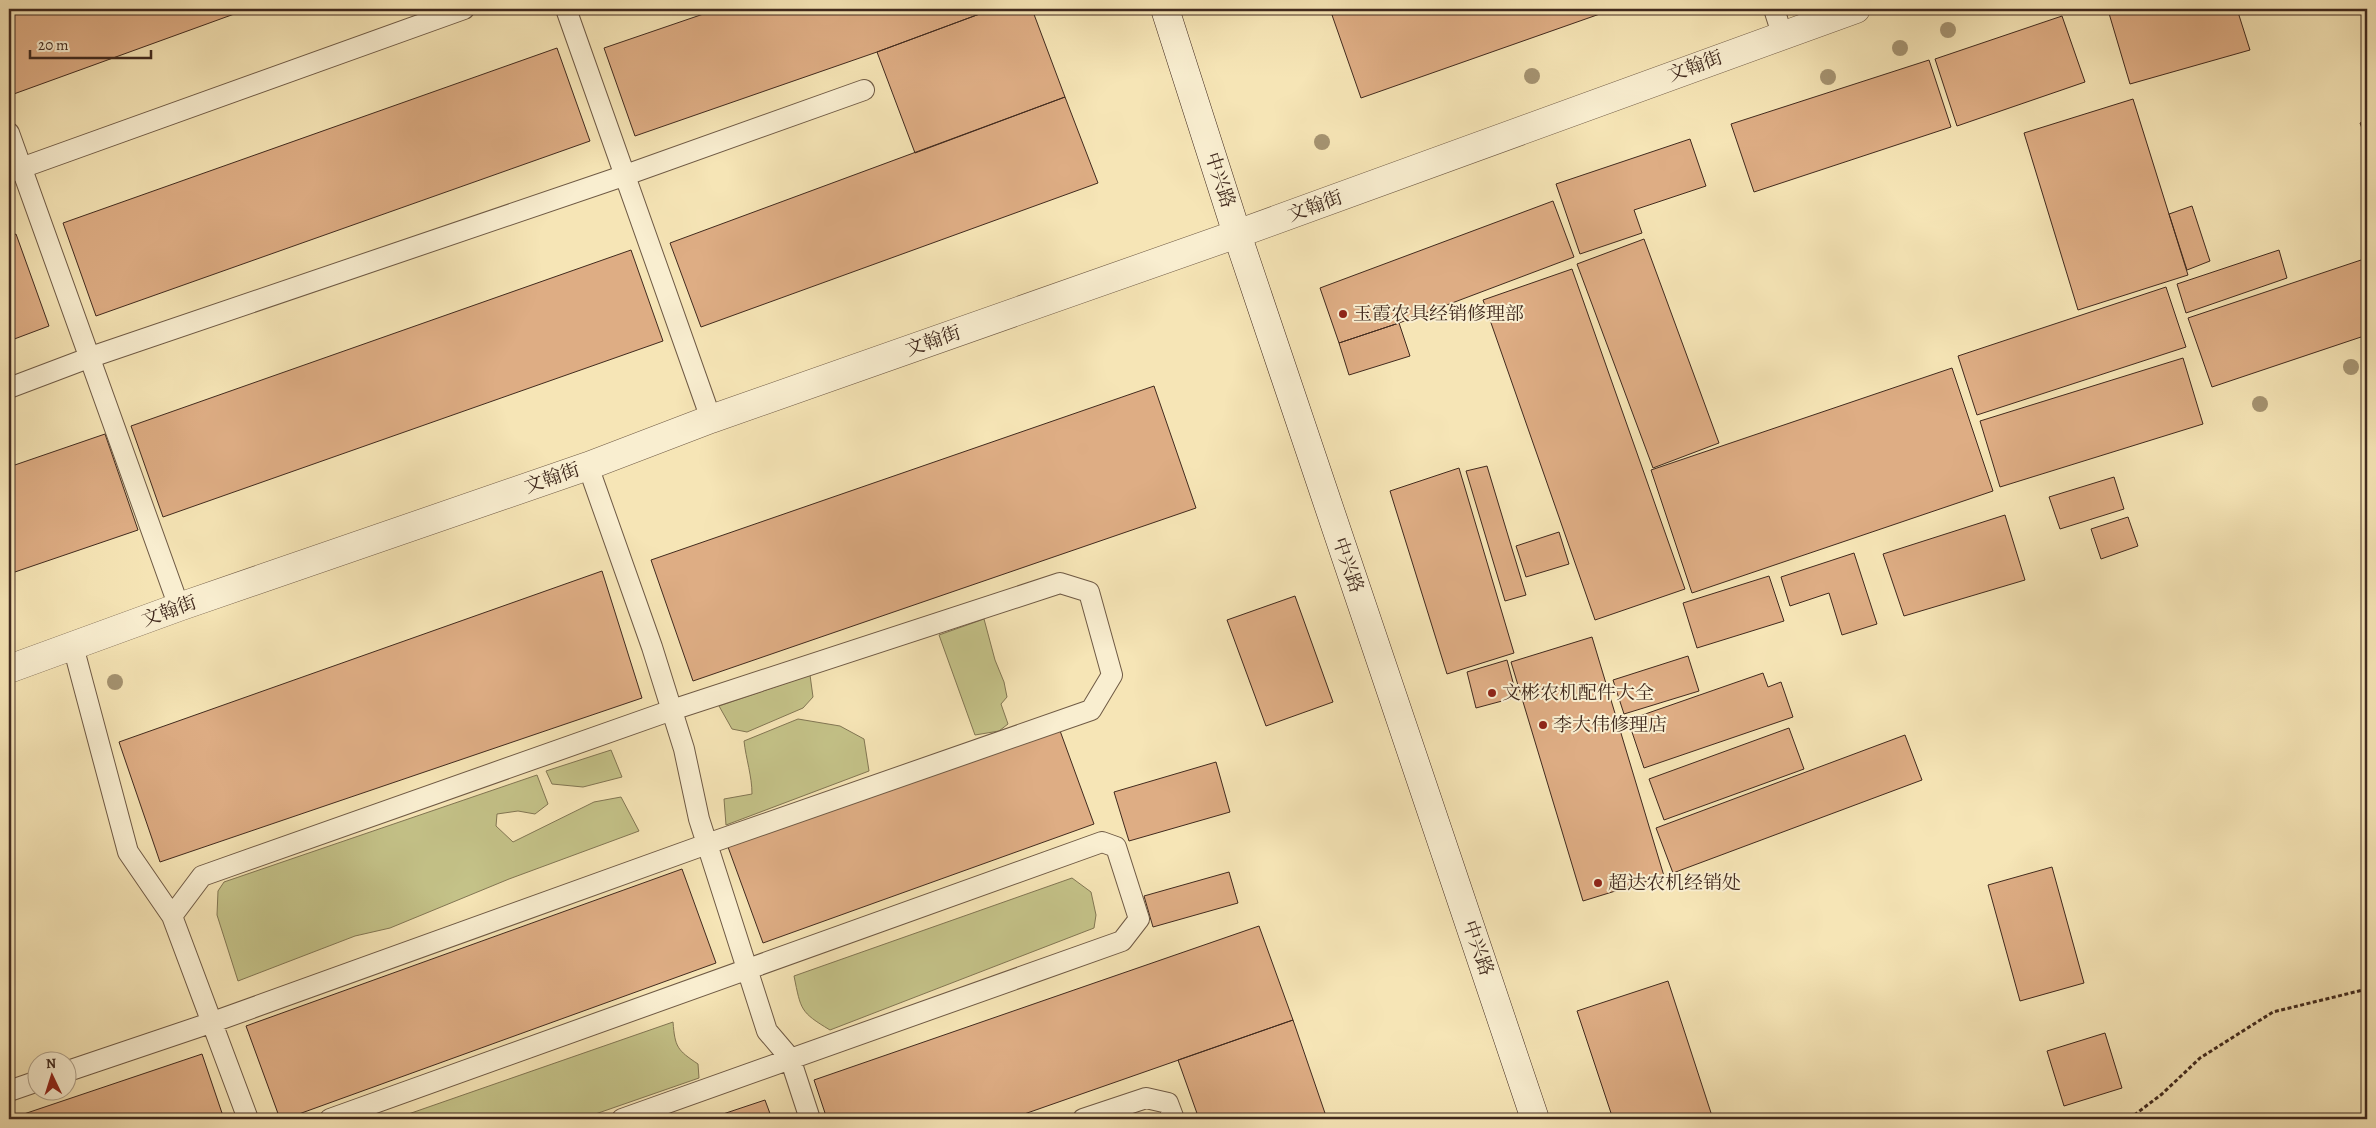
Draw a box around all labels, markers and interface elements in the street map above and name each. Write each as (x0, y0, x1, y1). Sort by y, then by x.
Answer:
scale bar (30, 28, 151, 60)
text: 20 m (38, 35, 69, 55)
street label: 文翰街 (1664, 44, 1726, 88)
street label: 中兴路 (1199, 149, 1241, 211)
street label: 文翰街 (1284, 184, 1346, 228)
place label: 玉霞农具经销修理部 (1353, 301, 1524, 327)
marker: 玉霞农具经销修理部 (1337, 308, 1349, 320)
street label: 文翰街 (902, 319, 964, 363)
street label: 文翰街 (521, 456, 583, 500)
street label: 中兴路 (1326, 534, 1370, 596)
street label: 文翰街 (138, 589, 200, 633)
place label: 文彬农机配件大全 (1502, 680, 1654, 706)
marker: 文彬农机配件大全 (1486, 687, 1498, 699)
place label: 李大伟修理店 (1553, 712, 1667, 738)
marker: 李大伟修理店 (1537, 719, 1549, 731)
place label: 超达农机经销处 (1608, 870, 1741, 896)
marker: 超达农机经销处 (1592, 877, 1604, 889)
street label: 中兴路 (1456, 917, 1500, 979)
north arrow (28, 1050, 78, 1100)
text: N (45, 1054, 57, 1073)

